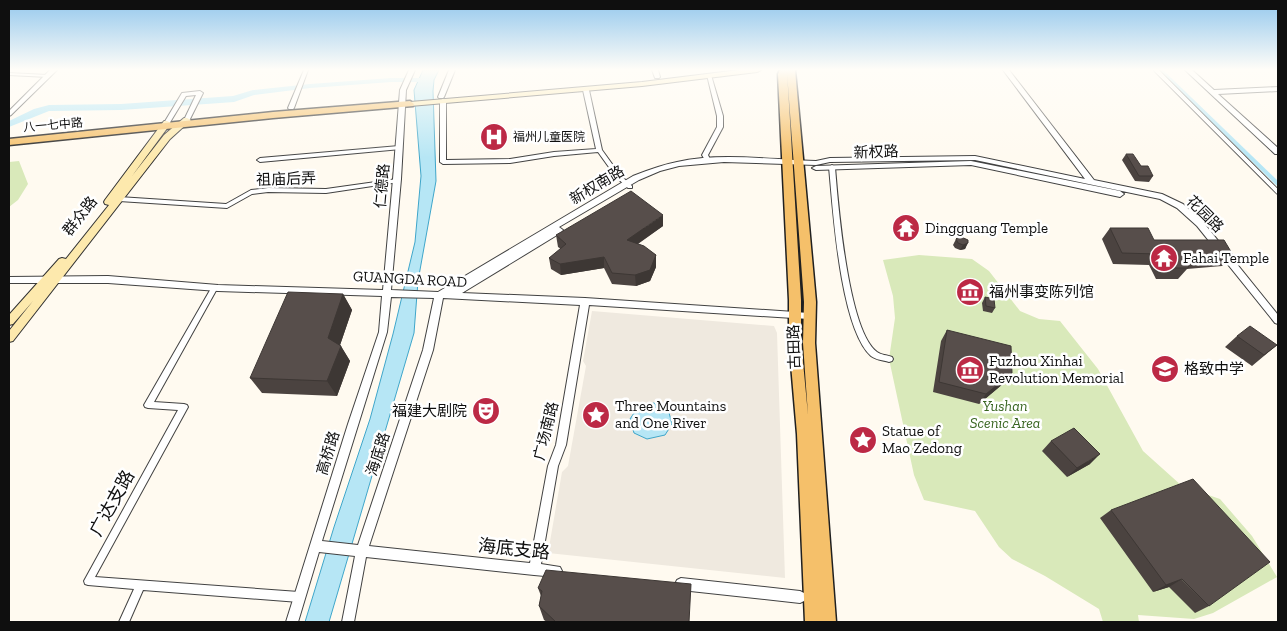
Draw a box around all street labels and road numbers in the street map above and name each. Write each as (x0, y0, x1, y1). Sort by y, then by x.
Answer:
street label: 八一七中路 (22, 115, 84, 135)
street label: 新权路 (853, 142, 899, 162)
street label: 新权南路 (567, 162, 627, 208)
street label: 仁德路 (371, 163, 393, 209)
street label: 祖庙后弄 (256, 169, 316, 189)
street label: 花园路 (1183, 192, 1227, 236)
street label: 群众路 (59, 193, 101, 239)
street label: GUANGDA ROAD (353, 267, 467, 291)
street label: 古田路 (784, 324, 804, 370)
street label: 广场南路 (530, 400, 562, 462)
street label: 高桥路 (313, 429, 343, 477)
street label: 海底路 (362, 430, 394, 478)
street label: 广达支路 (85, 466, 139, 540)
street label: 海底支路 (477, 534, 551, 564)

